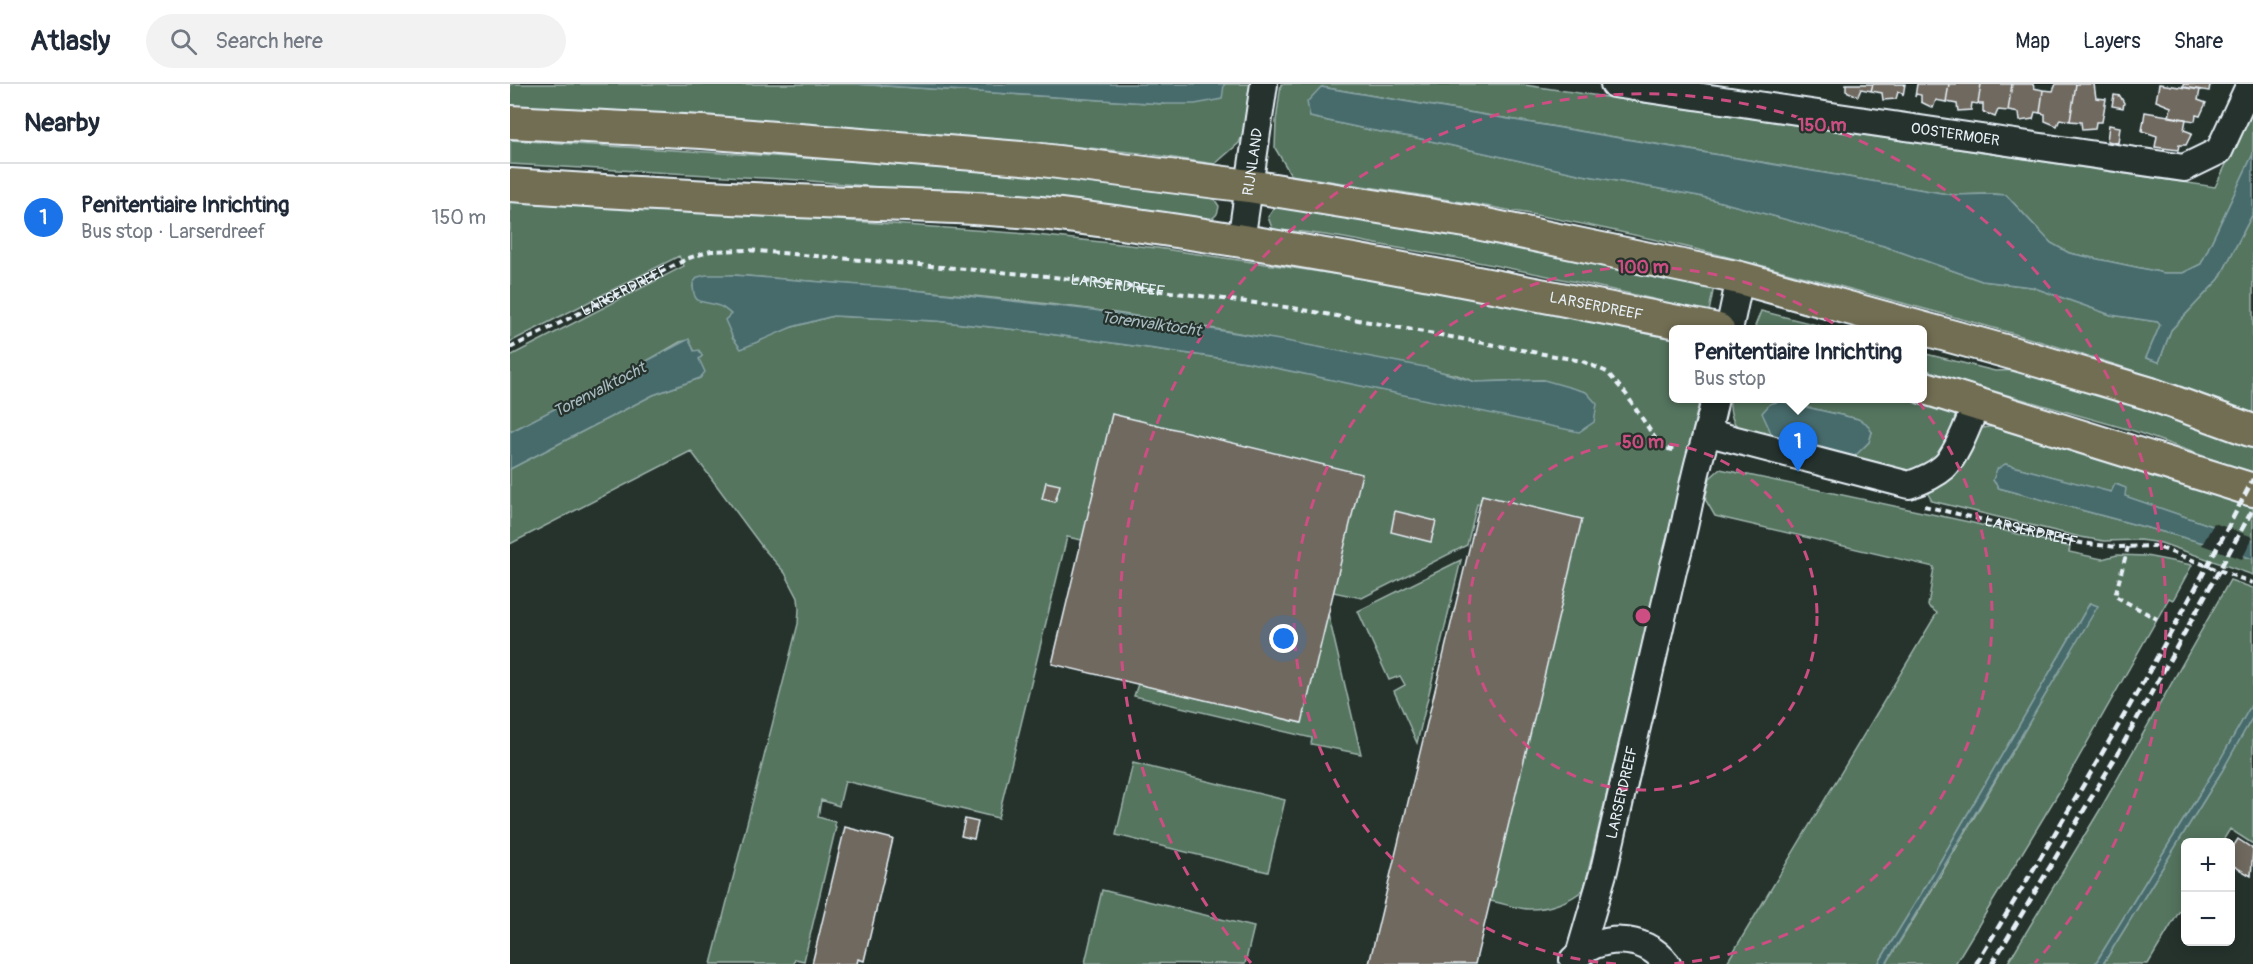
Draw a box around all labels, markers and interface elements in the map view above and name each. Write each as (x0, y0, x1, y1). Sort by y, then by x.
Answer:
search box (146, 14, 566, 68)
text: Atlasly (30, 24, 110, 59)
icon: search (167, 25, 200, 58)
text: Search here (215, 27, 323, 55)
text: Map (2015, 28, 2050, 55)
text: Layers (2083, 28, 2141, 55)
text: Share (2174, 28, 2223, 55)
text: Nearby (24, 107, 100, 139)
text: 150 m (1798, 114, 1847, 137)
street label: OOSTERMOER (1910, 119, 2001, 151)
street label: RIJNLAND (1239, 127, 1267, 197)
text: Penitentiaire Inrichting (81, 191, 289, 219)
text: 1 (40, 205, 47, 230)
text: 150 m (432, 205, 486, 230)
text: Bus stop · Larserdreef (81, 219, 266, 244)
text: 100 m (1617, 256, 1669, 279)
street label: LARSERDREEF (578, 261, 671, 321)
street label: LARSERDREEF (1069, 270, 1166, 301)
street label: LARSERDREEF (1548, 288, 1645, 325)
water label: Torenvalktocht (1099, 307, 1204, 341)
popup (1669, 325, 1927, 403)
text: Penitentiaire Inrichting (1694, 338, 1902, 366)
water label: Torenvalktocht (550, 357, 650, 422)
text: Bus stop (1694, 366, 1766, 391)
pin: 1 (1778, 422, 1818, 472)
text: 50 m (1622, 431, 1664, 454)
street label: LARSERDREEF (1983, 512, 2079, 552)
centre of rings (1633, 606, 1653, 626)
your location (1269, 624, 1298, 653)
street label: LARSERDREEF (1602, 744, 1642, 841)
map controls (2181, 838, 2235, 946)
button: + (2181, 838, 2235, 892)
button: − (2181, 892, 2235, 946)

